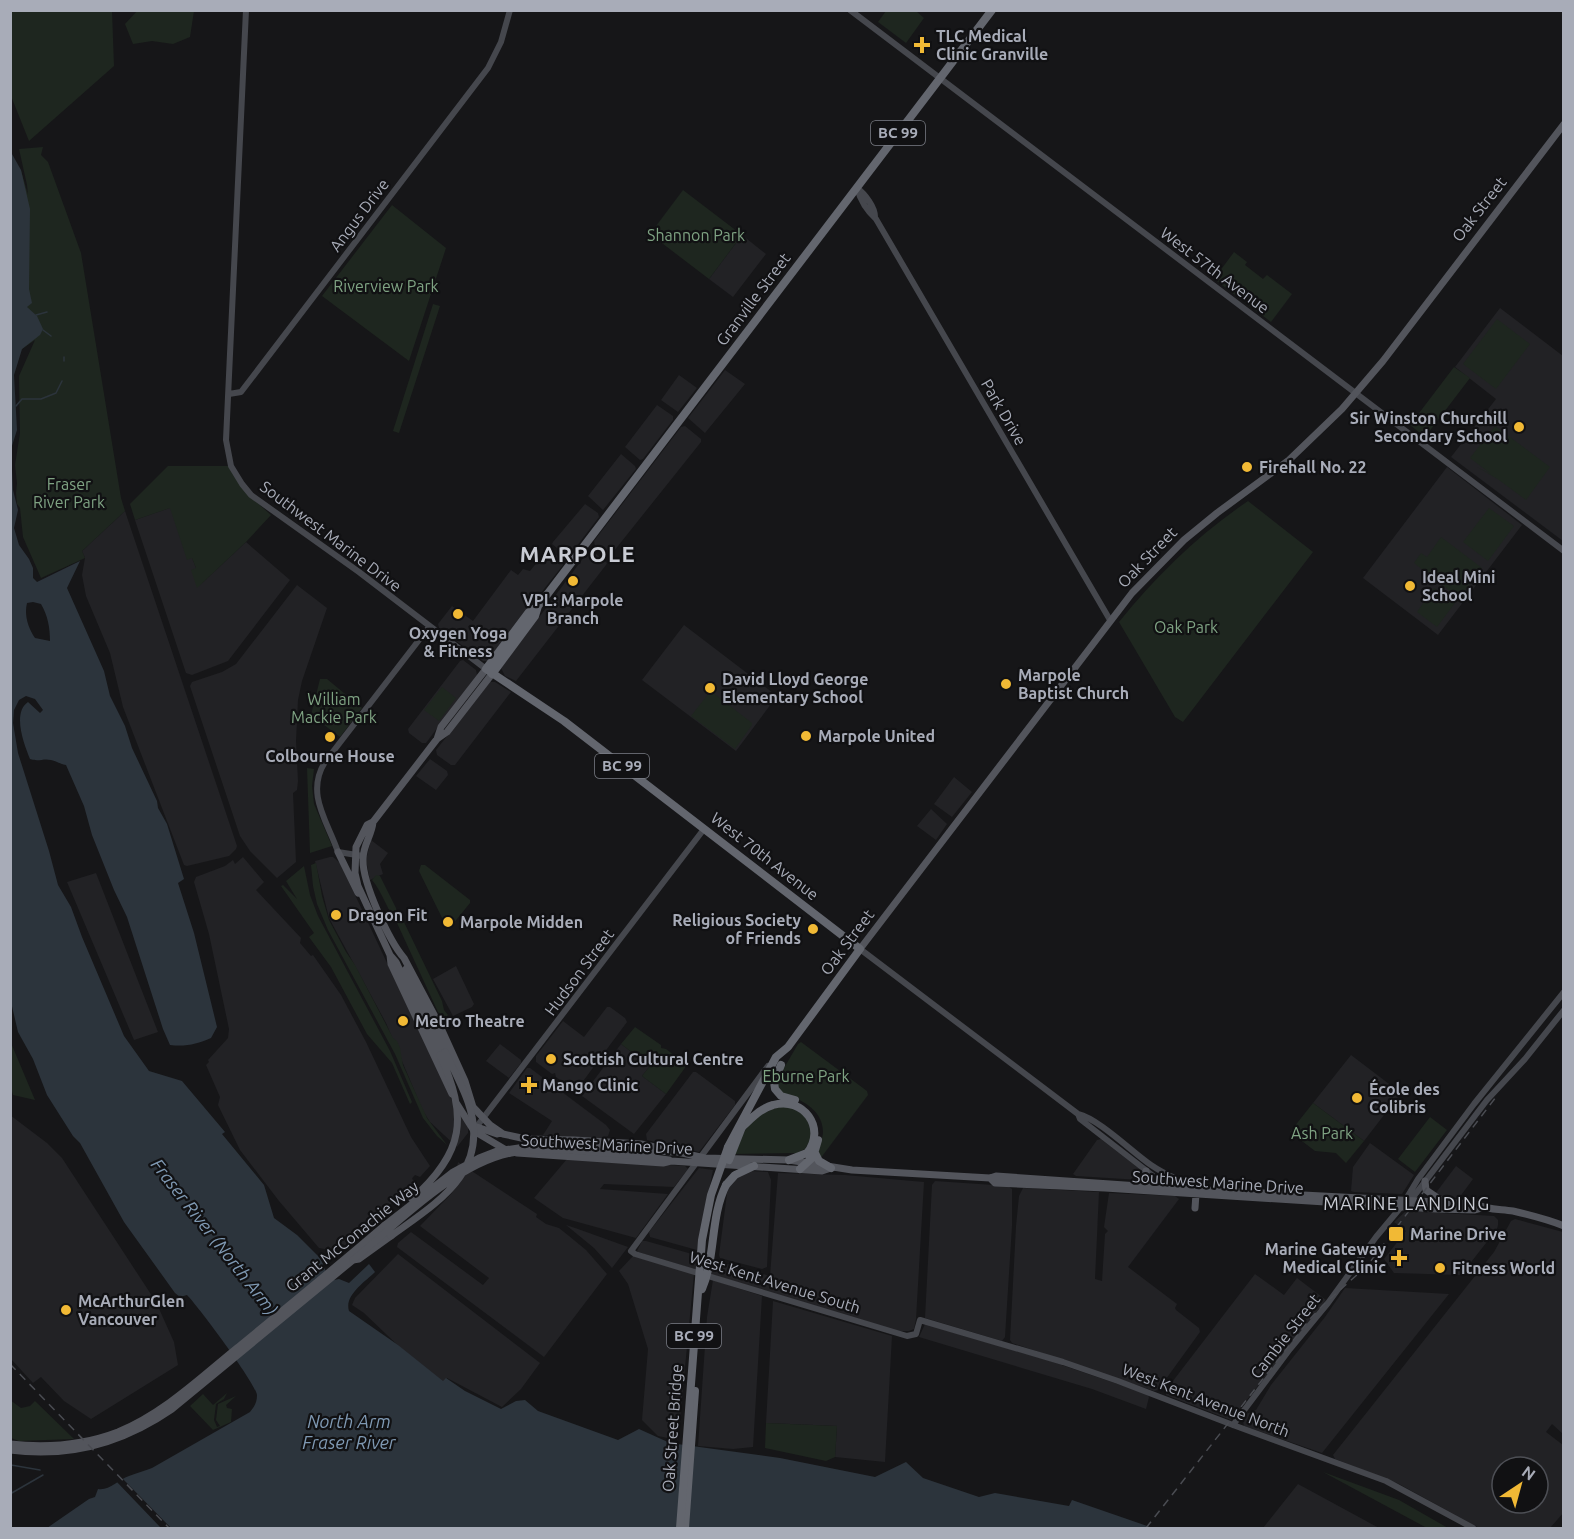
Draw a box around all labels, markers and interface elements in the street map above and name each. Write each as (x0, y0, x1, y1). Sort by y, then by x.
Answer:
place label: TLC Medical Clinic Granville (936, 27, 1048, 63)
marker: TLC Medical Clinic Granville (913, 36, 931, 54)
road number: BC 99 (871, 121, 925, 145)
street label: Oak Street (1448, 173, 1510, 245)
street label: Angus Drive (326, 175, 392, 255)
street label: West 57th Avenue (1157, 223, 1273, 317)
park label: Shannon Park (647, 226, 745, 244)
street label: Granville Street (712, 249, 794, 349)
park label: Riverview Park (333, 277, 439, 295)
street label: Park Drive (978, 376, 1030, 448)
place label: Sir Winston Churchill Secondary School (1350, 409, 1507, 445)
marker: Sir Winston Churchill Secondary School (1512, 420, 1526, 434)
place label: Firehall No. 22 (1259, 458, 1367, 476)
marker: Firehall No. 22 (1240, 460, 1254, 474)
park label: Fraser River Park (33, 475, 105, 511)
street label: Southwest Marine Drive (257, 477, 405, 595)
street label: Oak Street (1114, 523, 1181, 591)
district label: MARPOLE (520, 541, 636, 566)
place label: Ideal Mini School (1422, 568, 1495, 604)
marker: VPL: Marpole Branch (566, 574, 580, 588)
marker: Ideal Mini School (1403, 579, 1417, 593)
place label: VPL: Marpole Branch (523, 591, 624, 627)
marker: Oxygen Yoga & Fitness (451, 607, 465, 621)
park label: Oak Park (1154, 618, 1218, 636)
place label: Oxygen Yoga & Fitness (409, 624, 507, 660)
place label: Marpole Baptist Church (1018, 666, 1129, 702)
place label: David Lloyd George Elementary School (722, 670, 868, 706)
marker: Marpole Baptist Church (999, 677, 1013, 691)
marker: David Lloyd George Elementary School (703, 681, 717, 695)
park label: William Mackie Park (291, 690, 377, 726)
place label: Marpole United (818, 727, 935, 745)
marker: Marpole United (799, 729, 813, 743)
marker: Colbourne House (323, 730, 337, 744)
place label: Colbourne House (265, 747, 395, 765)
road number: BC 99 (595, 754, 649, 778)
street label: West 70th Avenue (708, 808, 822, 904)
street label: Oak Street (817, 905, 878, 978)
place label: Dragon Fit (348, 906, 427, 924)
marker: Dragon Fit (329, 908, 343, 922)
place label: Religious Society of Friends (672, 911, 801, 947)
place label: Marpole Midden (460, 913, 583, 931)
marker: Marpole Midden (441, 915, 455, 929)
marker: Religious Society of Friends (806, 922, 820, 936)
street label: Hudson Street (541, 925, 618, 1019)
place label: Metro Theatre (415, 1012, 525, 1030)
marker: Metro Theatre (396, 1014, 410, 1028)
place label: Scottish Cultural Centre (563, 1050, 744, 1068)
marker: Scottish Cultural Centre (544, 1052, 558, 1066)
park label: Eburne Park (763, 1067, 849, 1085)
marker: Mango Clinic (520, 1076, 538, 1094)
place label: Mango Clinic (542, 1076, 638, 1094)
place label: École des Colibris (1369, 1078, 1440, 1116)
marker: École des Colibris (1350, 1091, 1364, 1105)
park label: Ash Park (1291, 1124, 1353, 1142)
street label: Southwest Marine Drive (521, 1131, 693, 1157)
water label: Fraser River (North Arm) (147, 1154, 282, 1319)
street label: Southwest Marine Drive (1132, 1167, 1304, 1197)
street label: Grant McConachie Way (282, 1177, 422, 1295)
district label: MARINE LANDING (1323, 1193, 1491, 1213)
marker: Marine Drive (1387, 1225, 1405, 1243)
place label: Marine Drive (1410, 1225, 1506, 1243)
place label: Marine Gateway Medical Clinic (1265, 1240, 1387, 1276)
street label: West Kent Avenue South (687, 1247, 863, 1317)
marker: Marine Gateway Medical Clinic (1390, 1249, 1408, 1267)
place label: Fitness World (1452, 1259, 1555, 1277)
marker: Fitness World (1433, 1261, 1447, 1275)
street label: Cambie Street (1246, 1290, 1324, 1382)
place label: McArthurGlen Vancouver (78, 1292, 185, 1328)
marker: McArthurGlen Vancouver (59, 1303, 73, 1317)
road number: BC 99 (667, 1324, 721, 1348)
street label: West Kent Avenue North (1120, 1360, 1292, 1440)
street label: Oak Street Bridge (659, 1363, 685, 1493)
water label: North Arm Fraser River (302, 1411, 397, 1452)
north arrow (1490, 1455, 1550, 1515)
text: N (1519, 1462, 1539, 1484)

